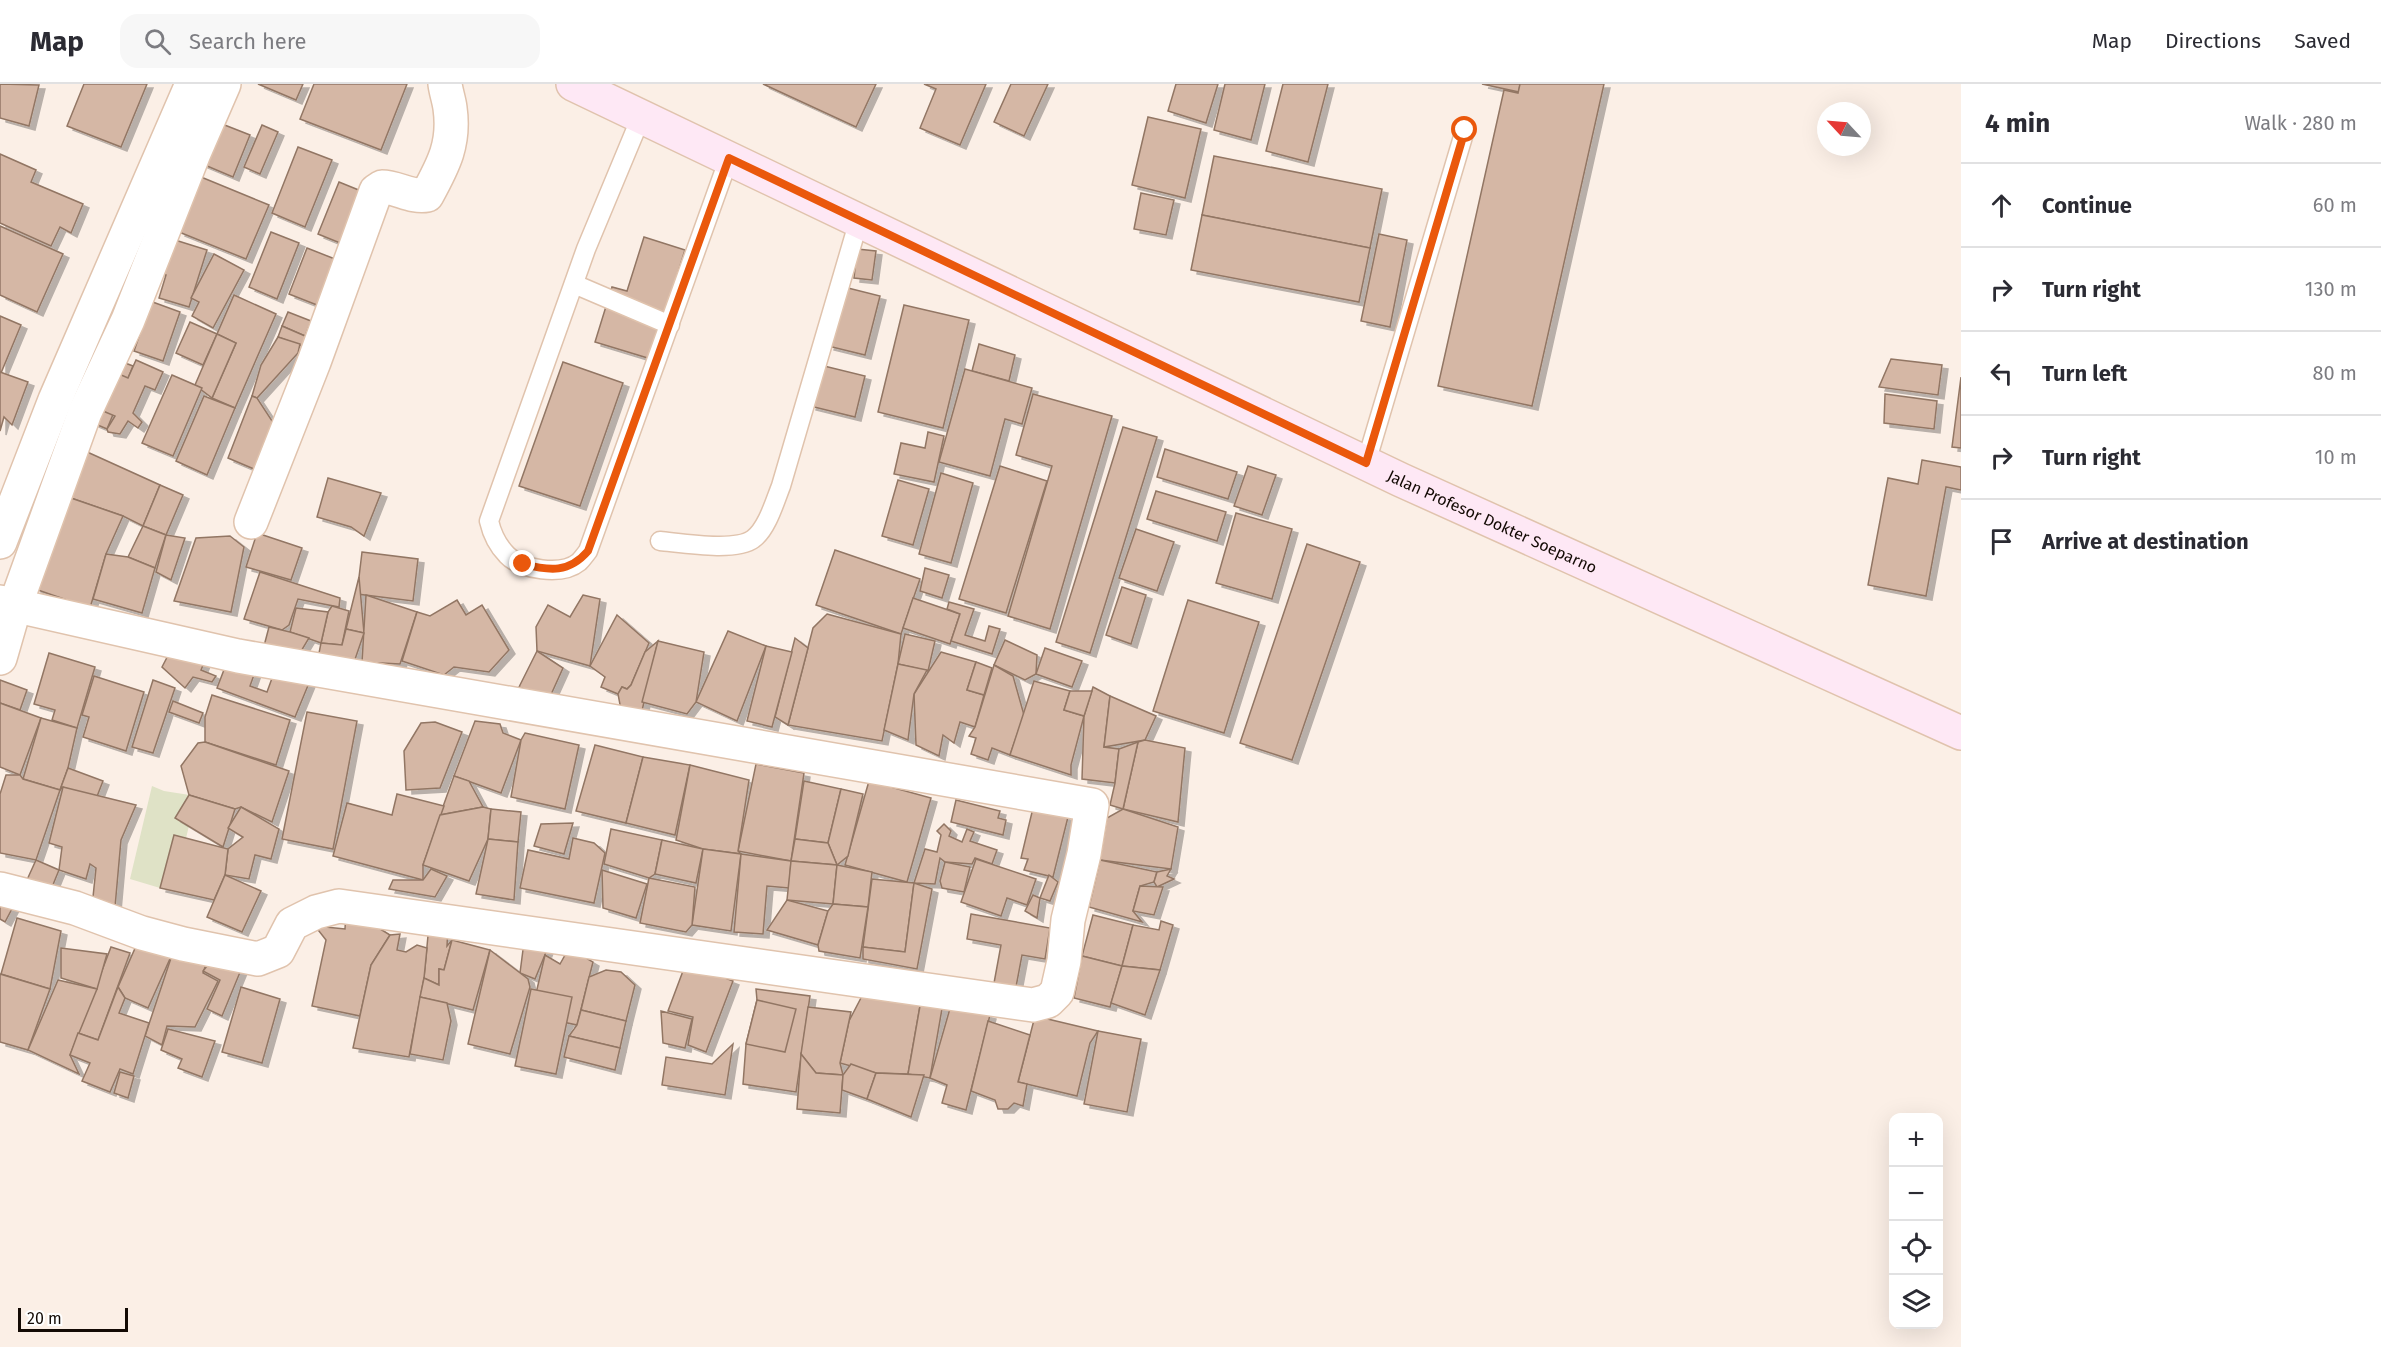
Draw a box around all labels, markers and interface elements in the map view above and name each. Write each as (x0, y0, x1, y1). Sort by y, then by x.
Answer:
search box (120, 14, 540, 68)
text: Map (30, 25, 84, 58)
icon: search (141, 25, 174, 58)
text: Search here (189, 28, 307, 55)
text: Map (2092, 28, 2132, 54)
text: Directions (2165, 28, 2261, 54)
text: Saved (2294, 28, 2351, 54)
north arrow (1817, 102, 1871, 156)
text: 4 min (1985, 108, 2050, 139)
text: Walk · 280 m (2244, 111, 2357, 135)
route start (1451, 116, 1477, 142)
icon: ahead (1985, 189, 2018, 222)
text: Continue (2042, 192, 2132, 219)
text: 60 m (2313, 193, 2357, 217)
icon: right (1985, 273, 2018, 306)
text: Turn right (2042, 276, 2141, 303)
text: 130 m (2305, 277, 2357, 301)
icon: left (1985, 357, 2018, 390)
text: Turn left (2042, 360, 2127, 387)
text: 80 m (2312, 361, 2357, 385)
icon: right (1985, 441, 2018, 474)
text: Turn right (2042, 444, 2141, 471)
text: 10 m (2315, 445, 2357, 469)
street label: Jalan Profesor Dokter Soeparno (1384, 466, 1600, 577)
icon: arrive (1985, 525, 2018, 558)
text: Arrive at destination (2042, 528, 2249, 555)
route end (509, 550, 535, 576)
map controls (1889, 1113, 1943, 1329)
button: + (1889, 1113, 1943, 1167)
button: − (1889, 1167, 1943, 1221)
button: locate (1889, 1221, 1943, 1275)
button: layers (1889, 1275, 1943, 1329)
scale bar (18, 1305, 128, 1332)
text: 20 m (27, 1309, 62, 1328)

